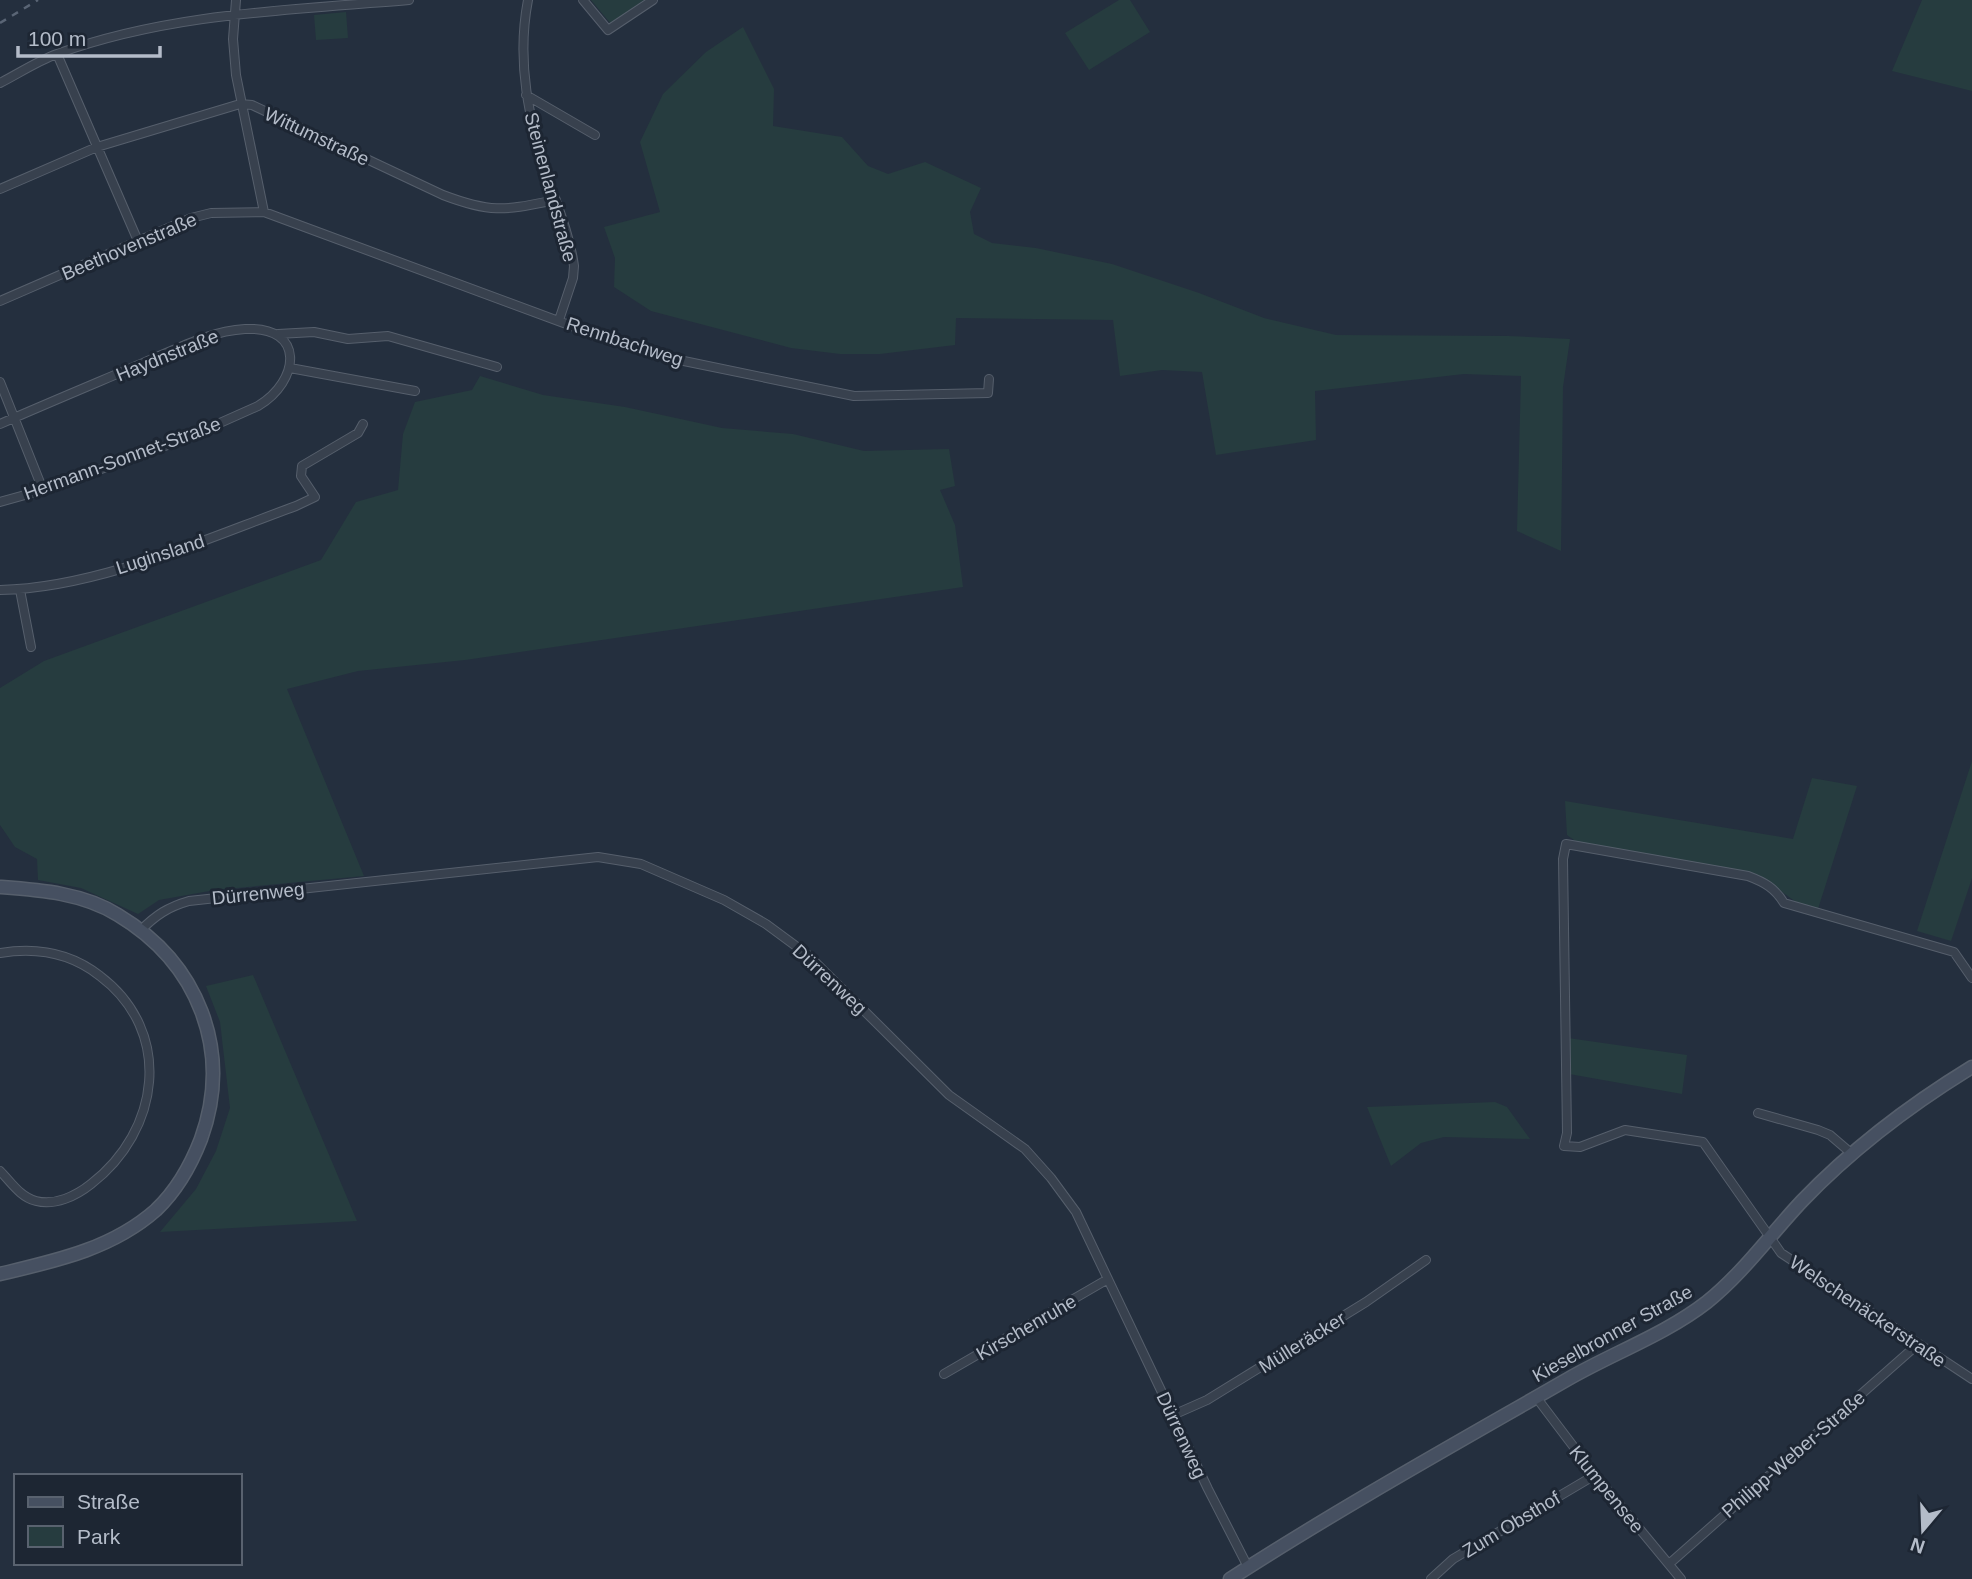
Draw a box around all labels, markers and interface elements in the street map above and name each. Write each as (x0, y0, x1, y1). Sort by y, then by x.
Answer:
scale bar (18, 14, 159, 58)
text: 100 m (28, 27, 86, 50)
street label: Wittumstraße (261, 103, 372, 170)
street label: Steinenlandstraße (520, 110, 581, 264)
street label: Beethovenstraße (58, 209, 200, 284)
street label: Rennbachweg (564, 313, 686, 370)
street label: Haydnstraße (113, 325, 222, 386)
street label: Hermann-Sonnet-Straße (21, 413, 224, 504)
street label: Luginsland (113, 530, 207, 579)
street label: Dürrenweg (211, 878, 305, 909)
street label: Dürrenweg (789, 940, 871, 1019)
street label: Welschenäckerstraße (1786, 1251, 1950, 1371)
street label: Kieselbronner Straße (1529, 1281, 1696, 1386)
street label: Kirschenruhe (973, 1290, 1080, 1365)
street label: Mülleräcker (1255, 1307, 1350, 1377)
street label: Philipp-Weber-Straße (1718, 1387, 1869, 1522)
street label: Dürrenweg (1152, 1389, 1211, 1482)
street label: Klumpensee (1565, 1442, 1648, 1537)
legend (14, 1474, 242, 1565)
street label: Zum Obsthof (1459, 1487, 1564, 1562)
text: Straße (77, 1490, 140, 1513)
north arrow (1888, 1495, 1958, 1565)
text: Park (77, 1525, 121, 1548)
text: N (1908, 1533, 1928, 1558)

